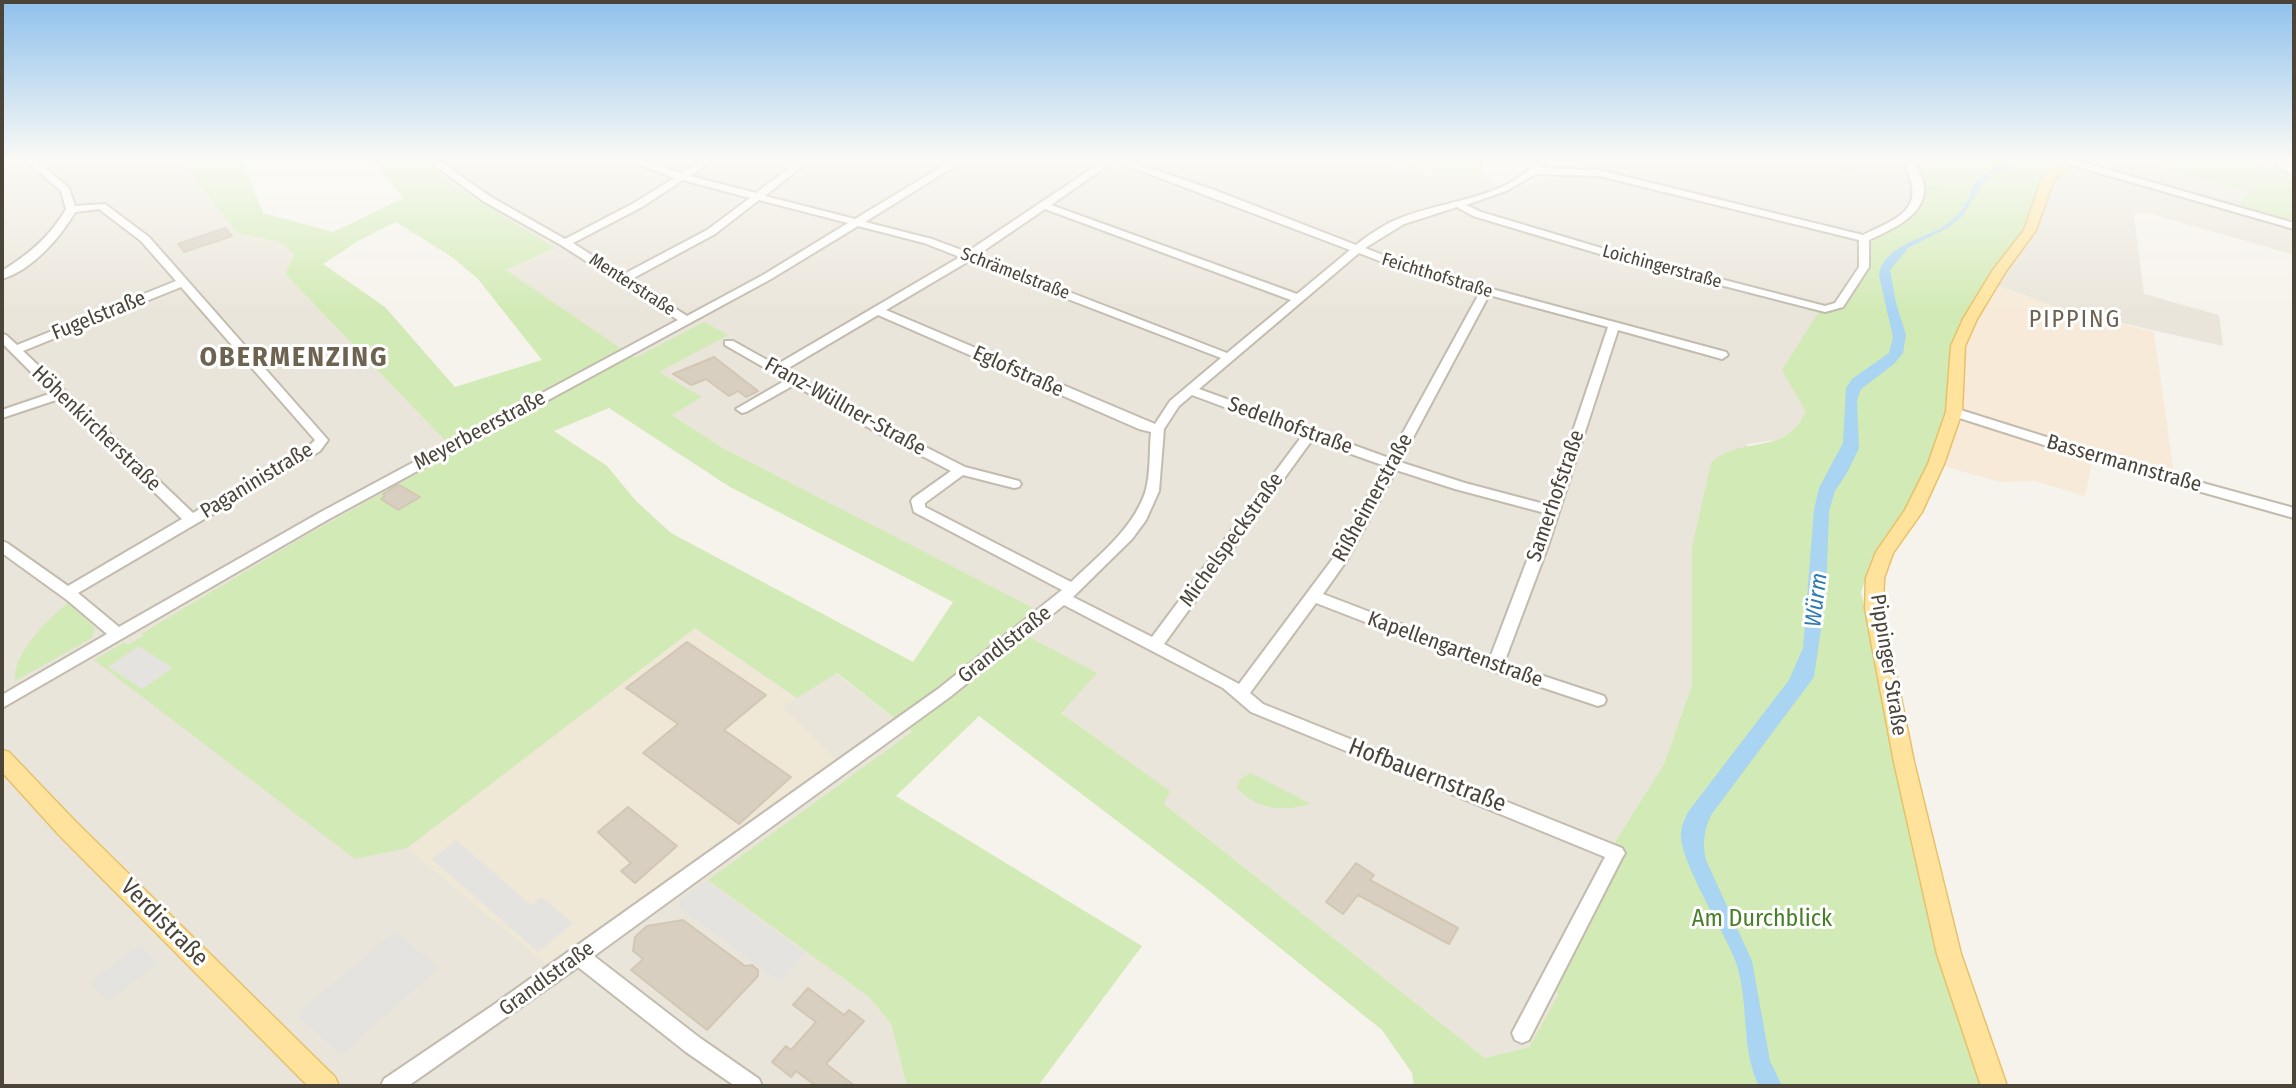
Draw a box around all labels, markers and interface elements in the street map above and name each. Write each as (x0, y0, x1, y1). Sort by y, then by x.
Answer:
street label: Loichingerstraße (1600, 241, 1724, 293)
street label: Schrämelstraße (958, 243, 1072, 305)
street label: Menterstraße (585, 249, 679, 321)
street label: Feichthofstraße (1379, 249, 1495, 303)
street label: Fugelstraße (48, 286, 150, 346)
district label: PIPPING (2030, 306, 2120, 334)
district label: OBERMENZING (201, 341, 387, 375)
street label: Eglofstraße (969, 341, 1067, 403)
street label: Franz-Wüllner-Straße (760, 352, 930, 462)
street label: Höhenkircherstraße (26, 361, 166, 497)
street label: Meyerbeerstraße (410, 386, 550, 476)
street label: Sedelhofstraße (1224, 392, 1356, 460)
street label: Samerhofstraße (1522, 427, 1590, 565)
street label: Rißheimerstraße (1327, 429, 1419, 567)
street label: Bassermannstraße (2044, 430, 2204, 498)
street label: Paganinistraße (196, 438, 318, 524)
street label: Michelspeckstraße (1175, 468, 1289, 612)
water label: Würm (1800, 571, 1834, 629)
street label: Pippinger Straße (1864, 592, 1912, 738)
street label: Grandlstraße (953, 601, 1057, 689)
street label: Kapellengartenstraße (1364, 607, 1546, 693)
street label: Hofbauernstraße (1344, 733, 1510, 819)
street label: Verdistraße (114, 873, 214, 973)
park label: Am Durchblick (1692, 905, 1832, 933)
street label: Grandlstraße (495, 936, 599, 1022)

